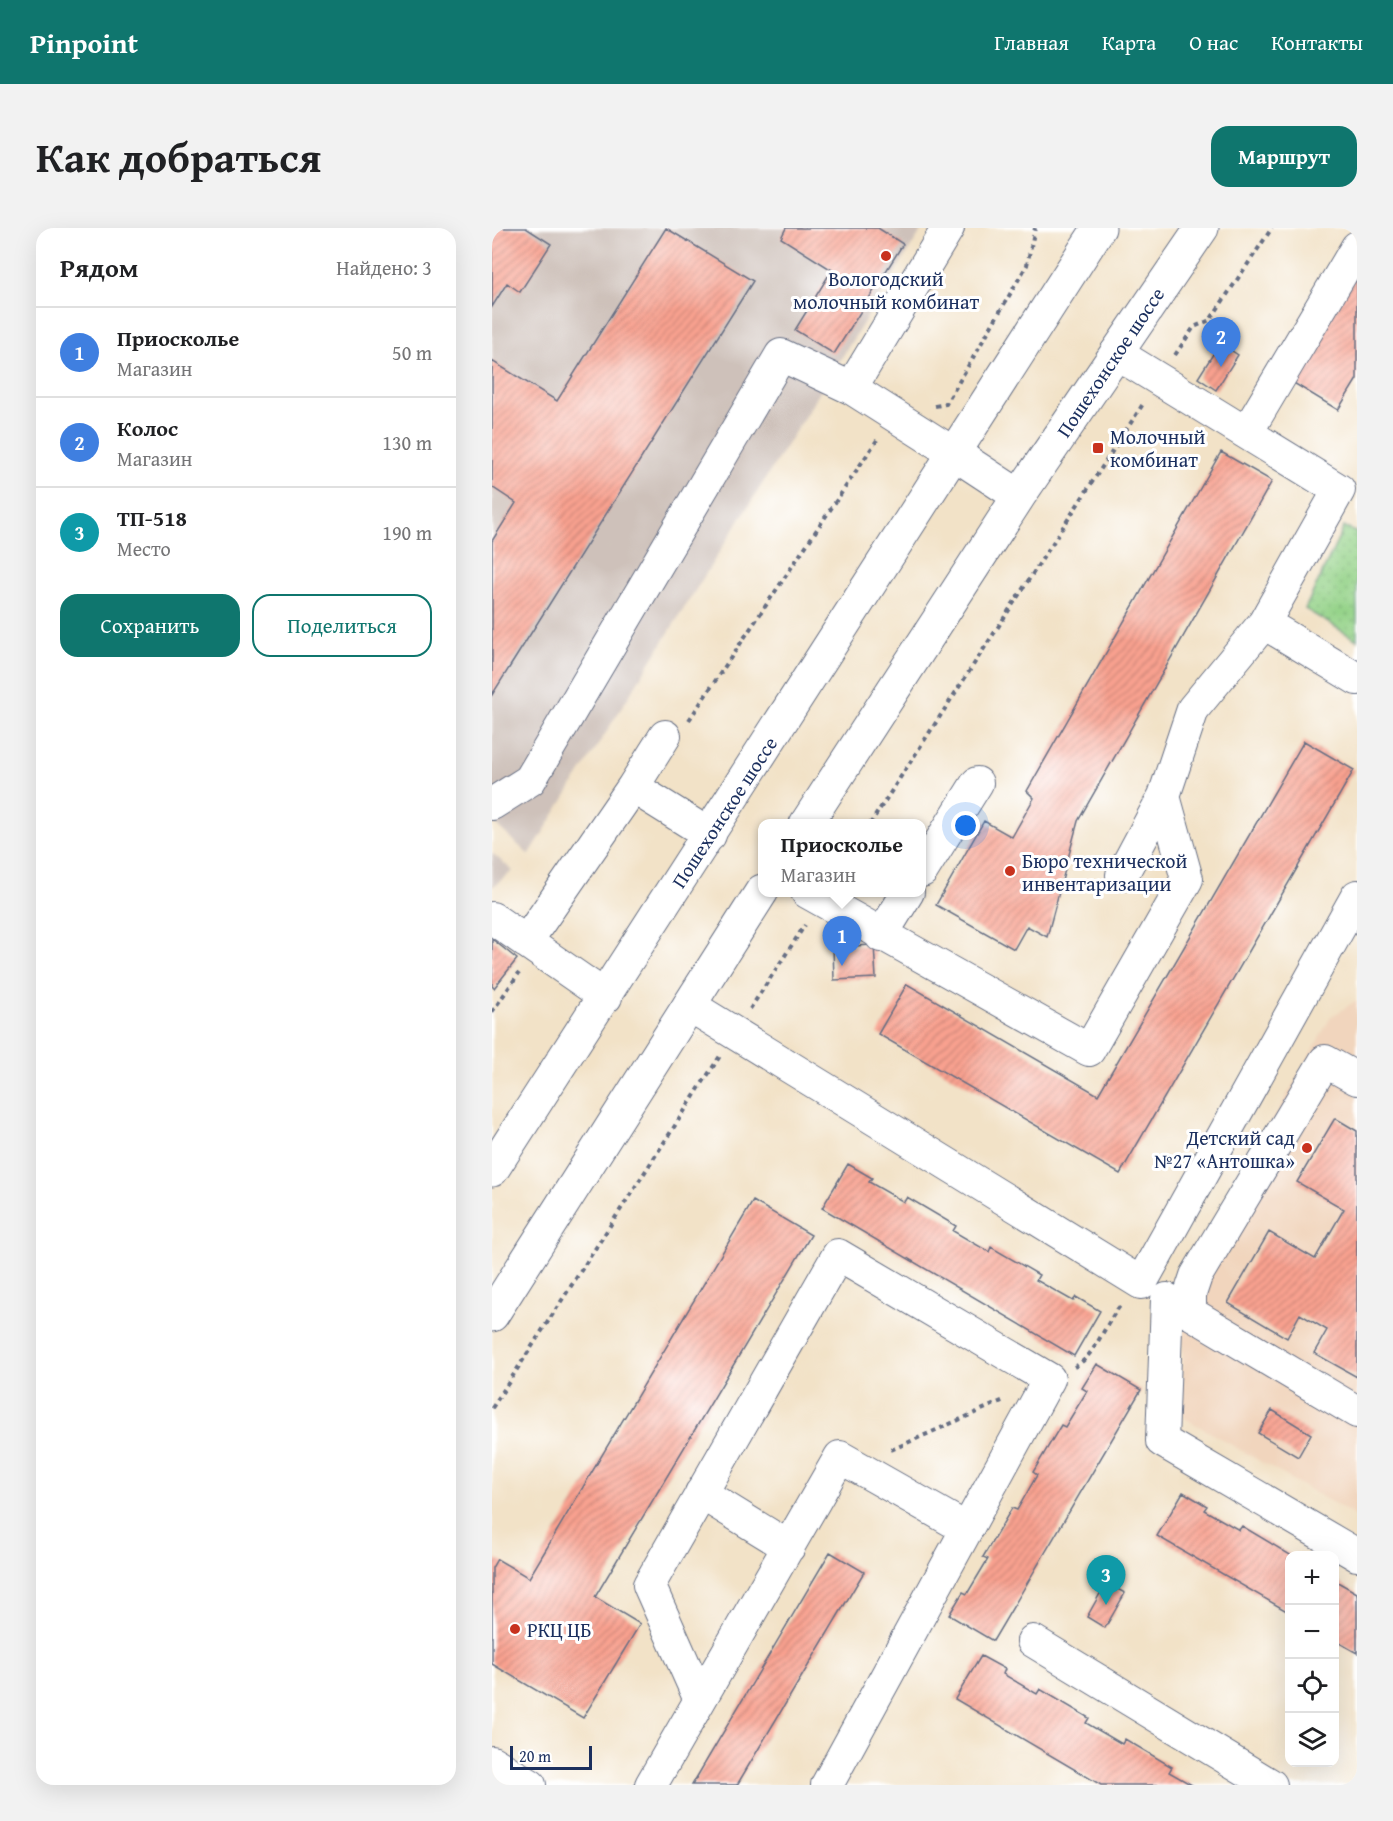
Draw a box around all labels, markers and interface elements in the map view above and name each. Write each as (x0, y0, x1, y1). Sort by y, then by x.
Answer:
text: Pinpoint (30, 22, 138, 63)
text: Главная (994, 27, 1069, 58)
text: Карта (1102, 27, 1156, 58)
text: О нас (1189, 27, 1238, 58)
text: Контакты (1271, 27, 1363, 58)
text: Как добраться (36, 126, 321, 187)
button: Маршрут (1211, 126, 1357, 187)
text: Рядом (60, 248, 138, 287)
marker: Вологодский молочный комбинат (879, 249, 893, 263)
text: Найдено: 3 (336, 253, 432, 282)
place label: Вологодский молочный комбинат (793, 264, 979, 316)
street label: Пошехонское шоссе (1049, 281, 1171, 443)
pin: 2 (1202, 318, 1240, 367)
text: Приосколье (117, 322, 239, 354)
text: 1 (74, 338, 85, 367)
text: 50 m (392, 338, 432, 367)
text: Магазин (117, 354, 192, 383)
text: Колос (117, 412, 178, 444)
place label: Молочный комбинат (1110, 422, 1205, 474)
text: 2 (74, 428, 85, 457)
text: 130 m (382, 428, 432, 457)
marker: Молочный комбинат (1091, 441, 1105, 455)
text: Магазин (117, 444, 192, 473)
text: ТП-518 (117, 502, 187, 534)
text: 3 (74, 518, 85, 547)
text: 190 m (382, 518, 432, 547)
text: Место (117, 534, 171, 563)
button: Сохранить (60, 594, 240, 657)
button: Поделиться (252, 594, 432, 657)
street label: Пошехонское шоссе (664, 731, 784, 893)
your location (951, 811, 980, 840)
popup (758, 819, 926, 897)
text: Приосколье (781, 828, 903, 860)
place label: Бюро технической инвентаризации (1022, 846, 1188, 898)
text: Магазин (781, 860, 856, 889)
marker: Бюро технической инвентаризации (1003, 864, 1017, 878)
pin: 1 (822, 916, 862, 966)
place label: Детский сад №27 «Антошка» (1154, 1123, 1295, 1175)
marker: Детский сад №27 «Антошка» (1300, 1141, 1314, 1155)
map controls (1285, 1551, 1339, 1767)
button: + (1285, 1551, 1339, 1605)
pin: 3 (1086, 1556, 1126, 1605)
button: − (1285, 1605, 1339, 1659)
place label: РКЦ ЦБ (527, 1615, 592, 1644)
marker: РКЦ ЦБ (508, 1622, 522, 1636)
button: locate (1285, 1659, 1339, 1713)
button: layers (1285, 1713, 1339, 1767)
scale bar (510, 1743, 592, 1770)
text: 20 m (519, 1744, 551, 1768)

